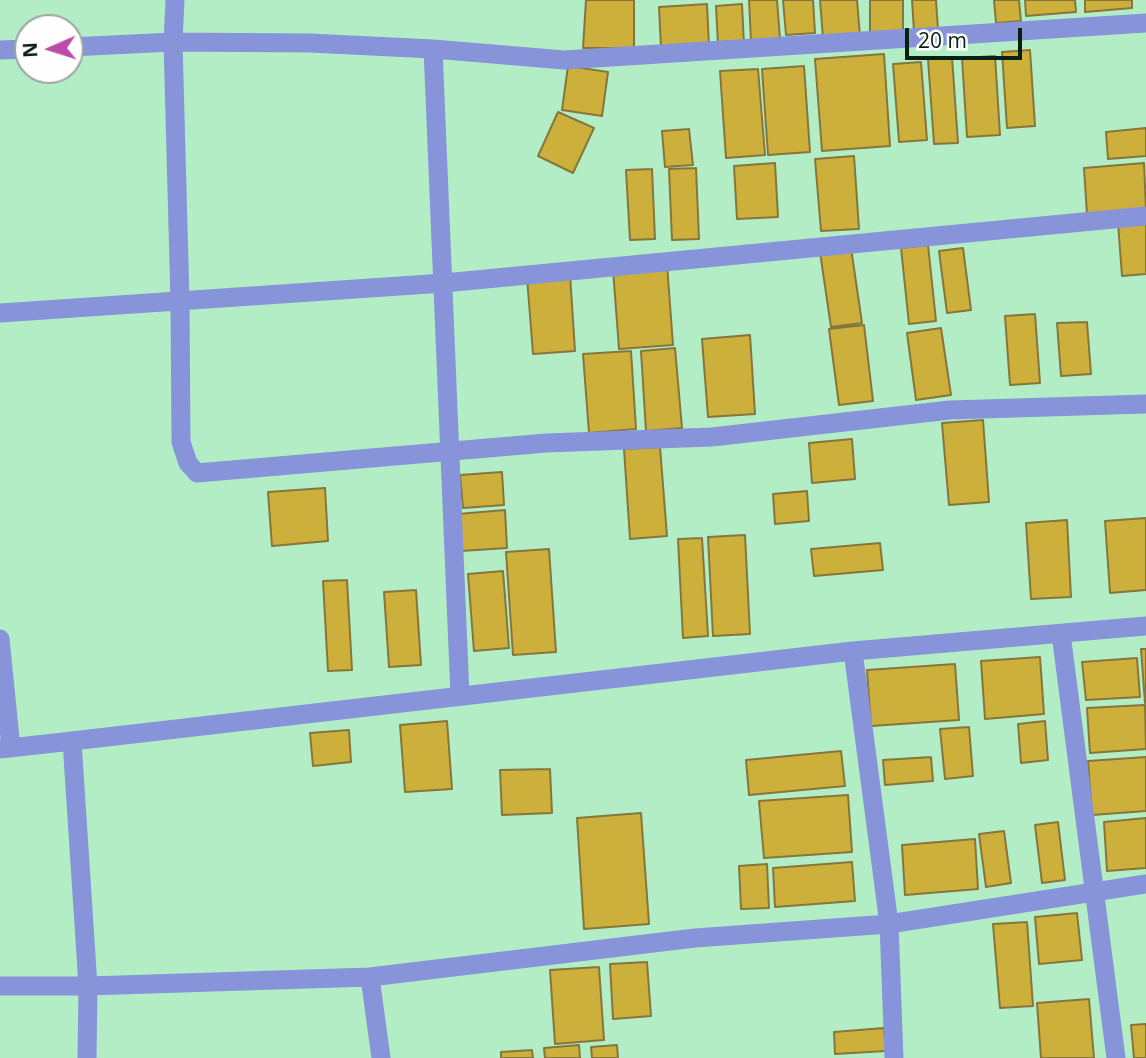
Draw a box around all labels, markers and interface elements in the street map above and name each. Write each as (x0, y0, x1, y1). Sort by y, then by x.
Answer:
north arrow (14, 14, 84, 84)
scale bar (908, 14, 1025, 58)
text: 20 m (918, 26, 967, 54)
text: N (17, 42, 43, 58)

